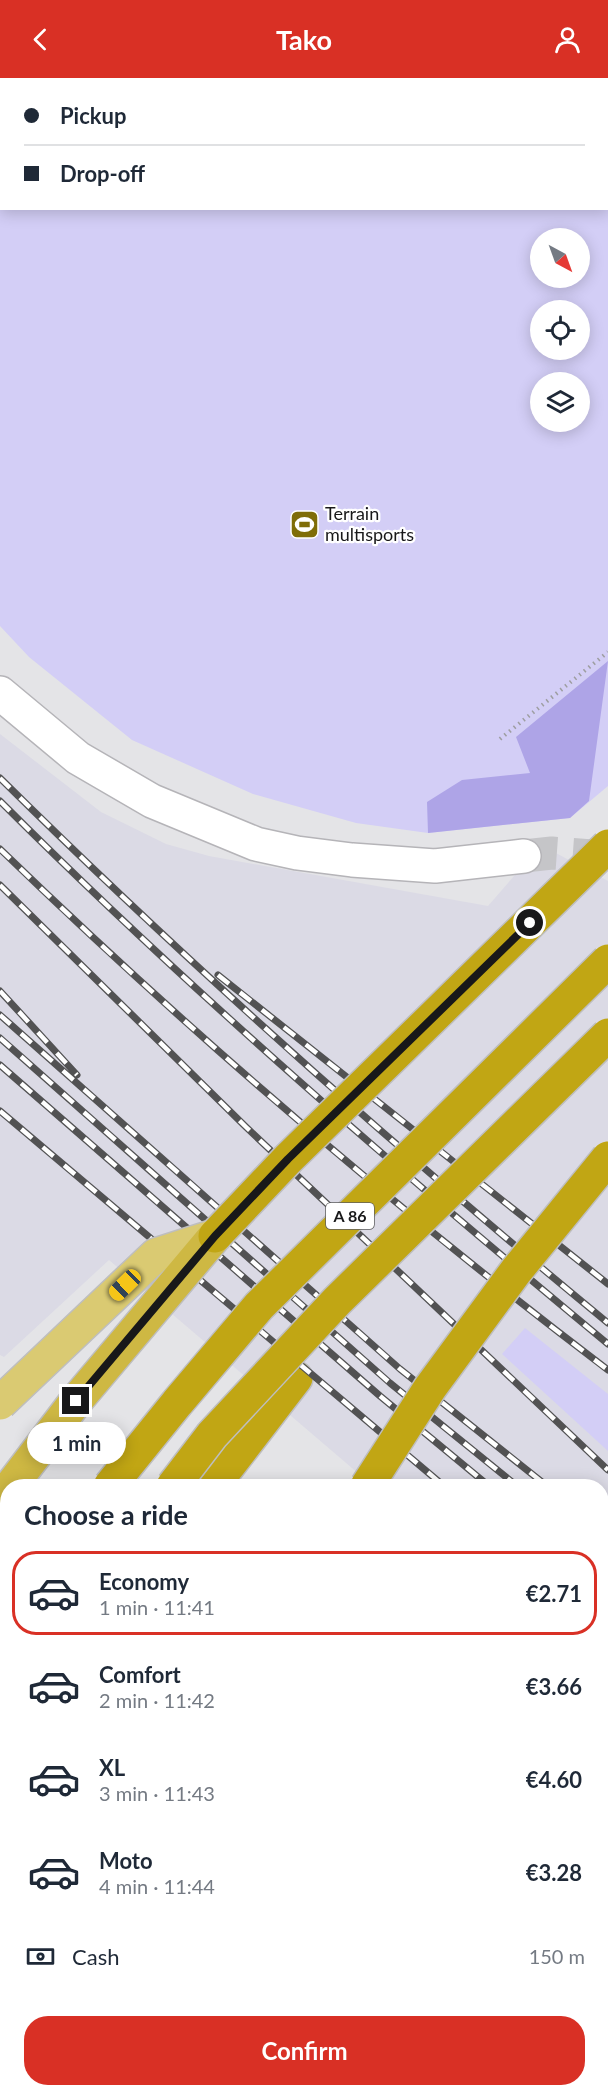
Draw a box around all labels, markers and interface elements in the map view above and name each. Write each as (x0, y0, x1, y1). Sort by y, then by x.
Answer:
icon: back (24, 23, 57, 56)
text: Tako (276, 23, 332, 56)
icon: person (551, 23, 584, 56)
text: Pickup (60, 102, 126, 129)
text: Drop-off (60, 160, 145, 187)
north arrow (530, 228, 590, 288)
map controls (530, 228, 590, 432)
button: locate (530, 300, 590, 360)
button: layers (530, 372, 590, 432)
place label: Terrain multisports (325, 502, 414, 545)
sports icon: Terrain multisports (288, 508, 320, 540)
route start (516, 909, 543, 936)
road number: A 86 (326, 1203, 374, 1229)
car (106, 1266, 144, 1304)
route end (62, 1387, 89, 1414)
callout: 1 min (26, 1422, 125, 1464)
text: 1 min (52, 1431, 101, 1455)
text: Choose a ride (24, 1498, 188, 1531)
icon: car (27, 1566, 81, 1620)
text: Economy (99, 1568, 189, 1595)
text: €2.71 (526, 1580, 582, 1607)
text: 1 min · 11:41 (99, 1595, 215, 1619)
icon: car (27, 1659, 81, 1713)
text: Comfort (99, 1661, 181, 1688)
text: €3.66 (526, 1673, 582, 1700)
text: 2 min · 11:42 (99, 1688, 215, 1712)
icon: car (27, 1752, 81, 1806)
text: XL (99, 1754, 125, 1781)
text: €4.60 (526, 1766, 582, 1793)
text: 3 min · 11:43 (99, 1781, 215, 1805)
icon: car (27, 1845, 81, 1899)
text: Moto (99, 1847, 153, 1874)
text: €3.28 (526, 1859, 582, 1886)
text: 4 min · 11:44 (99, 1874, 215, 1898)
icon: cash (24, 1940, 57, 1973)
text: Cash (72, 1943, 119, 1970)
text: 150 m (529, 1944, 585, 1968)
button: Confirm (24, 2016, 585, 2085)

